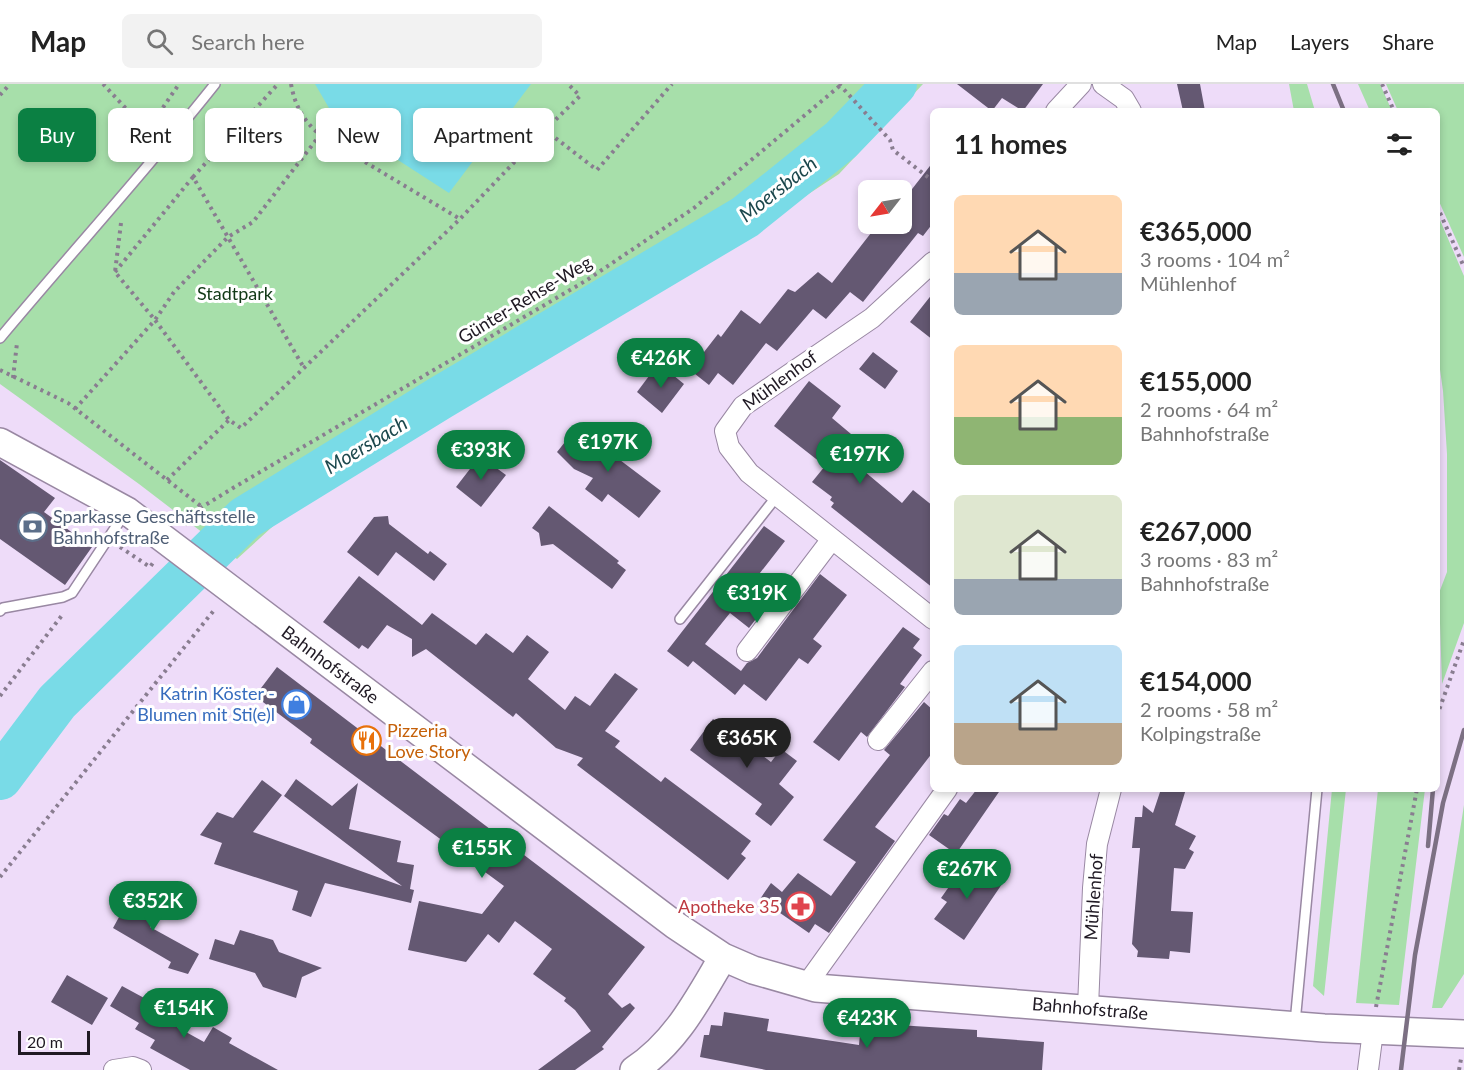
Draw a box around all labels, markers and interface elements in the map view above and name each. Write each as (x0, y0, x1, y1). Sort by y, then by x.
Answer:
search box (122, 14, 542, 68)
text: Map (30, 24, 86, 58)
icon: search (143, 25, 176, 58)
text: Search here (191, 28, 305, 55)
text: Map (1216, 29, 1257, 54)
text: Layers (1290, 29, 1349, 54)
text: Share (1382, 29, 1434, 54)
chip: Buy (18, 108, 96, 162)
chip: Rent (108, 108, 193, 162)
chip: Filters (205, 108, 304, 162)
chip: New (316, 108, 401, 162)
chip: Apartment (413, 108, 554, 162)
text: 11 homes (954, 128, 1067, 160)
icon: filters (1383, 128, 1416, 161)
water label: Moersbach (734, 150, 821, 226)
north arrow (858, 180, 912, 234)
map controls (858, 180, 912, 234)
text: €365,000 (1140, 215, 1252, 247)
icon: home (1002, 219, 1074, 291)
text: 3 rooms · 104 m² (1140, 247, 1290, 271)
street label: Günter-Rehse-Weg (454, 251, 595, 348)
text: Mühlenhof (1140, 271, 1236, 295)
park label: Stadtpark (197, 282, 274, 304)
pin: €426K (619, 338, 703, 389)
text: €426K (631, 345, 691, 369)
street label: Mühlenhof (738, 345, 822, 415)
text: €155,000 (1140, 365, 1252, 397)
icon: home (1002, 369, 1074, 441)
text: 2 rooms · 64 m² (1140, 397, 1278, 421)
water label: Moersbach (320, 410, 411, 478)
text: Bahnhofstraße (1140, 421, 1269, 445)
pin: €197K (566, 422, 650, 473)
text: €197K (578, 429, 638, 453)
pin: €393K (439, 430, 523, 481)
pin: €197K (818, 434, 902, 485)
text: €393K (451, 437, 511, 461)
text: €197K (830, 441, 890, 465)
place label: Sparkasse Geschäftsstelle Bahnhofstraße (53, 505, 256, 548)
bank icon: Sparkasse Geschäftsstelle Bahnhofstraße (16, 511, 48, 543)
text: €267,000 (1140, 515, 1252, 547)
icon: home (1002, 519, 1074, 591)
text: 3 rooms · 83 m² (1140, 547, 1278, 571)
text: Bahnhofstraße (1140, 571, 1269, 595)
pin: €319K (715, 573, 799, 624)
text: €319K (727, 580, 787, 604)
street label: Bahnhofstraße (277, 620, 384, 708)
text: €154,000 (1140, 665, 1252, 697)
icon: home (1002, 669, 1074, 741)
place label: Katrin Köster - Blumen mit Sti(e)l (137, 682, 275, 725)
shop icon: Katrin Köster - Blumen mit Sti(e)l (280, 688, 312, 720)
text: 2 rooms · 58 m² (1140, 697, 1278, 721)
pin: €365K (705, 718, 789, 769)
place label: Pizzeria Love Story (387, 719, 471, 762)
text: Kolpingstraße (1140, 721, 1261, 745)
restaurant icon: Pizzeria Love Story (350, 725, 382, 757)
text: €365K (717, 725, 777, 749)
pin: €155K (440, 828, 524, 879)
text: €155K (452, 835, 512, 859)
pin: €267K (925, 849, 1009, 900)
street label: Mühlenhof (1079, 852, 1107, 941)
text: €267K (937, 856, 997, 880)
pin: €352K (111, 881, 195, 932)
text: €352K (123, 888, 183, 912)
pharmacy icon: Apotheke 35 (785, 891, 817, 923)
place label: Apotheke 35 (678, 895, 780, 917)
pin: €154K (142, 988, 226, 1039)
street label: Bahnhofstraße (1031, 992, 1149, 1024)
text: €154K (154, 995, 214, 1019)
pin: €423K (825, 998, 909, 1049)
text: €423K (837, 1005, 897, 1029)
scale bar (18, 1028, 90, 1056)
text: 20 m (27, 1032, 63, 1051)

